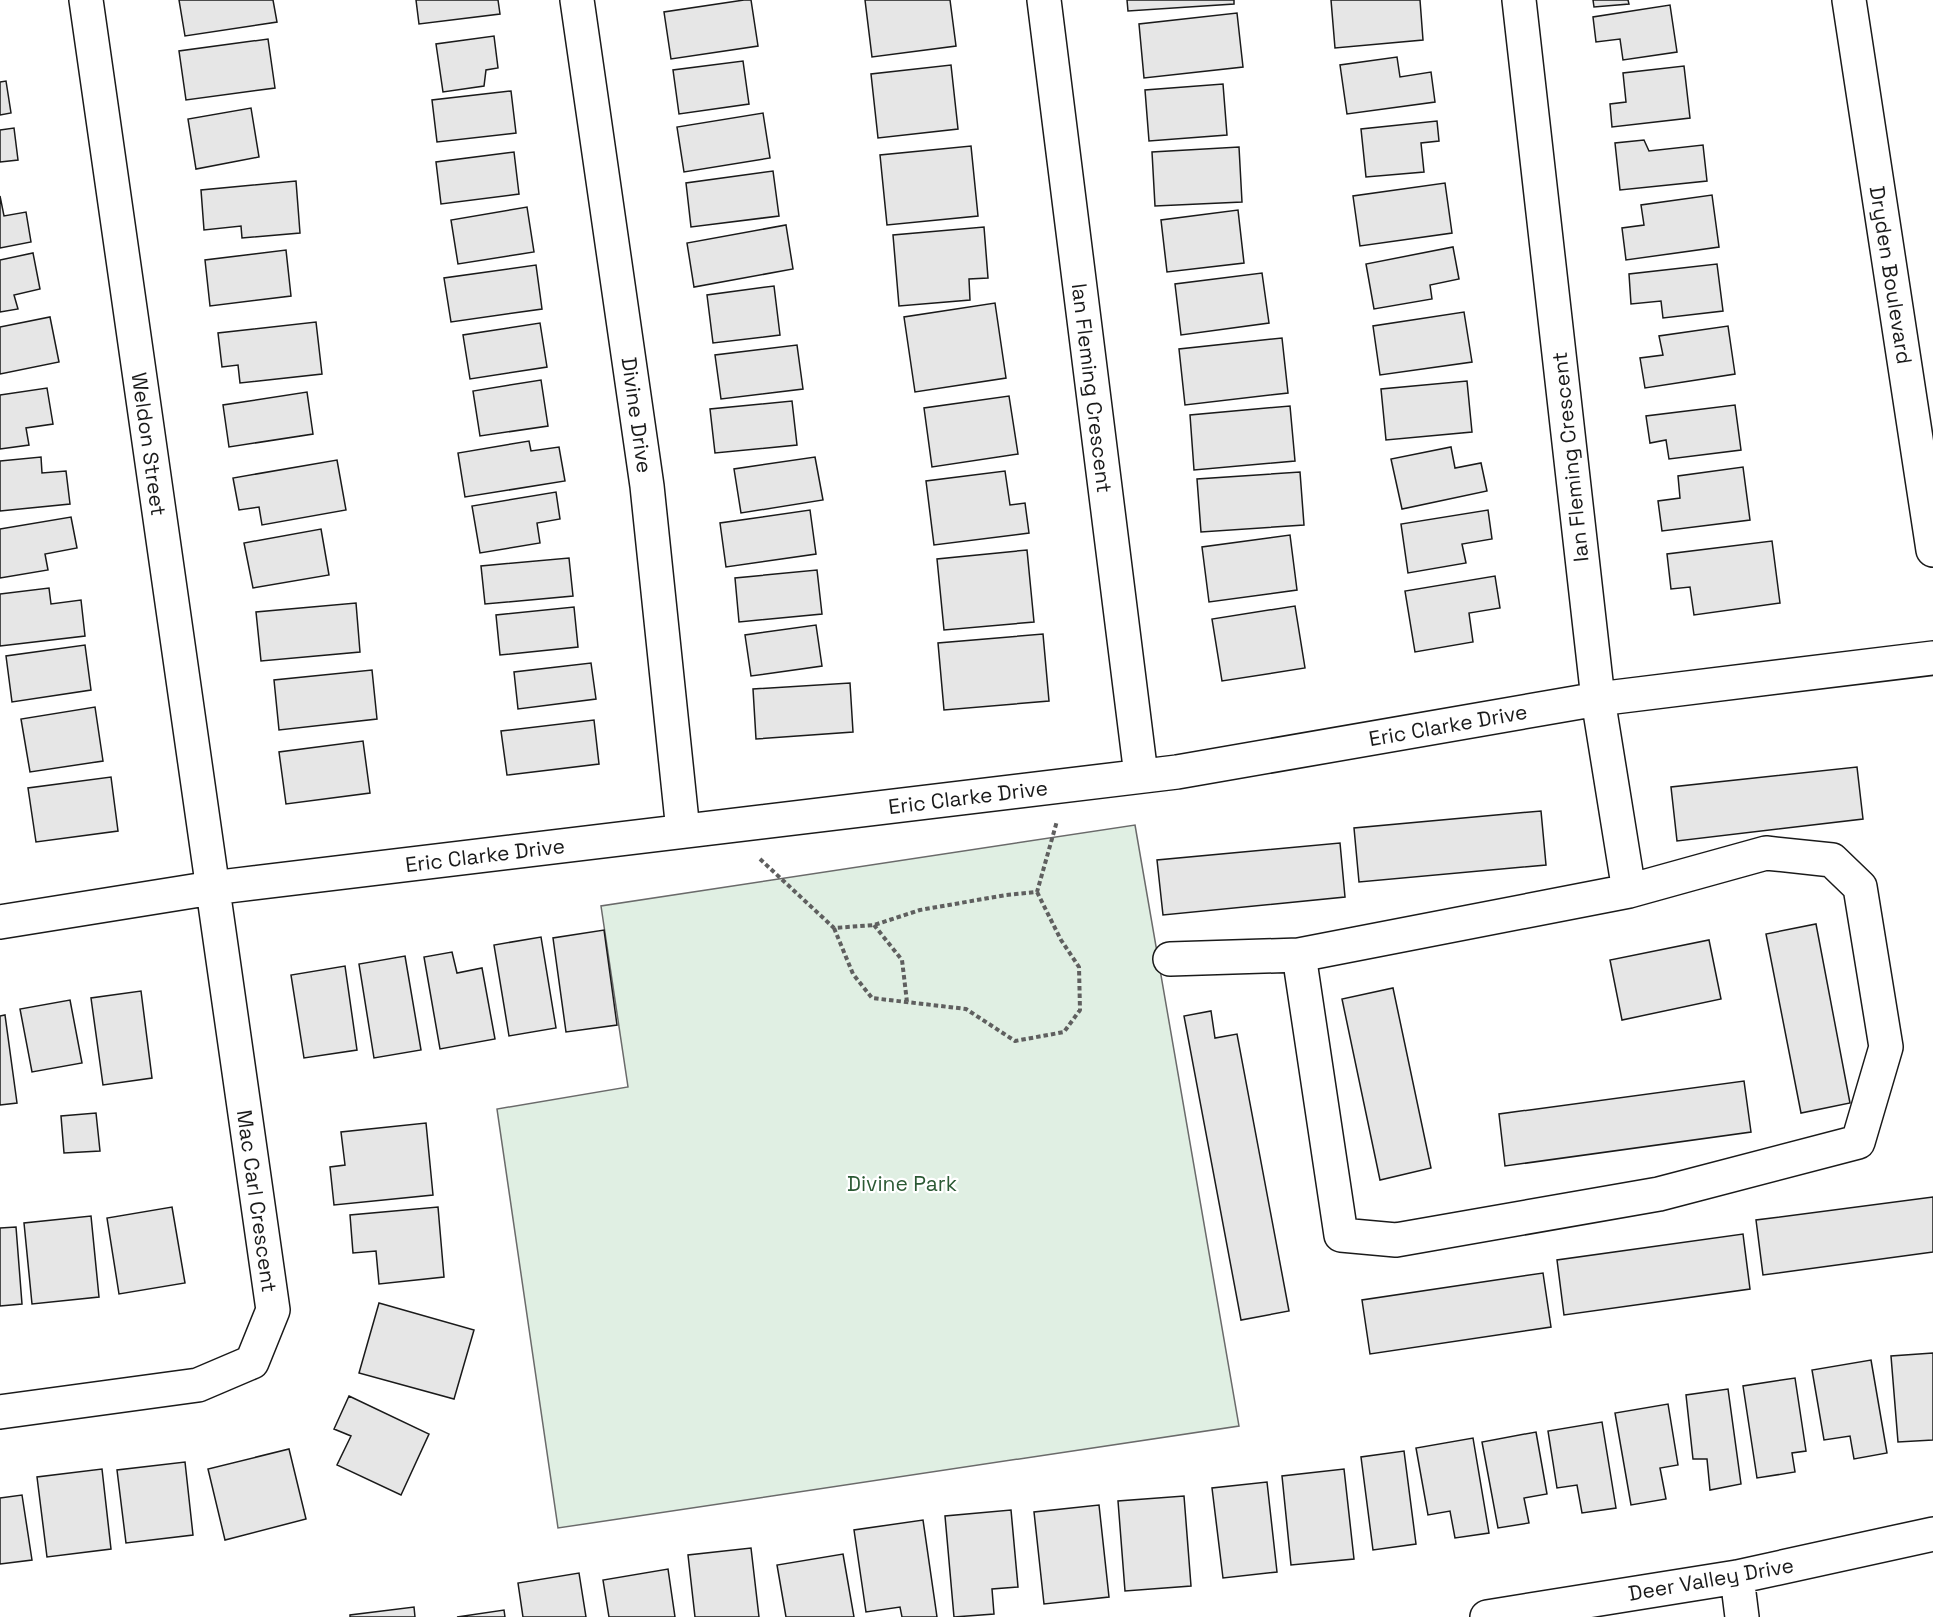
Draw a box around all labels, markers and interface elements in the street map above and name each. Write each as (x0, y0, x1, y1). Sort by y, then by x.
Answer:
street label: Dryden Boulevard (1864, 184, 1918, 366)
street label: Ian Fleming Crescent (1066, 282, 1118, 494)
street label: Ian Fleming Crescent (1546, 351, 1594, 563)
street label: Divine Drive (616, 355, 658, 475)
street label: Weldon Street (126, 371, 172, 517)
street label: Eric Clarke Drive (1367, 698, 1529, 752)
street label: Eric Clarke Drive (887, 774, 1049, 820)
street label: Eric Clarke Drive (404, 832, 566, 878)
street label: Mac Carl Crescent (231, 1108, 283, 1294)
park label: Divine Park (847, 1170, 957, 1197)
street label: Deer Valley Drive (1626, 1551, 1796, 1607)

